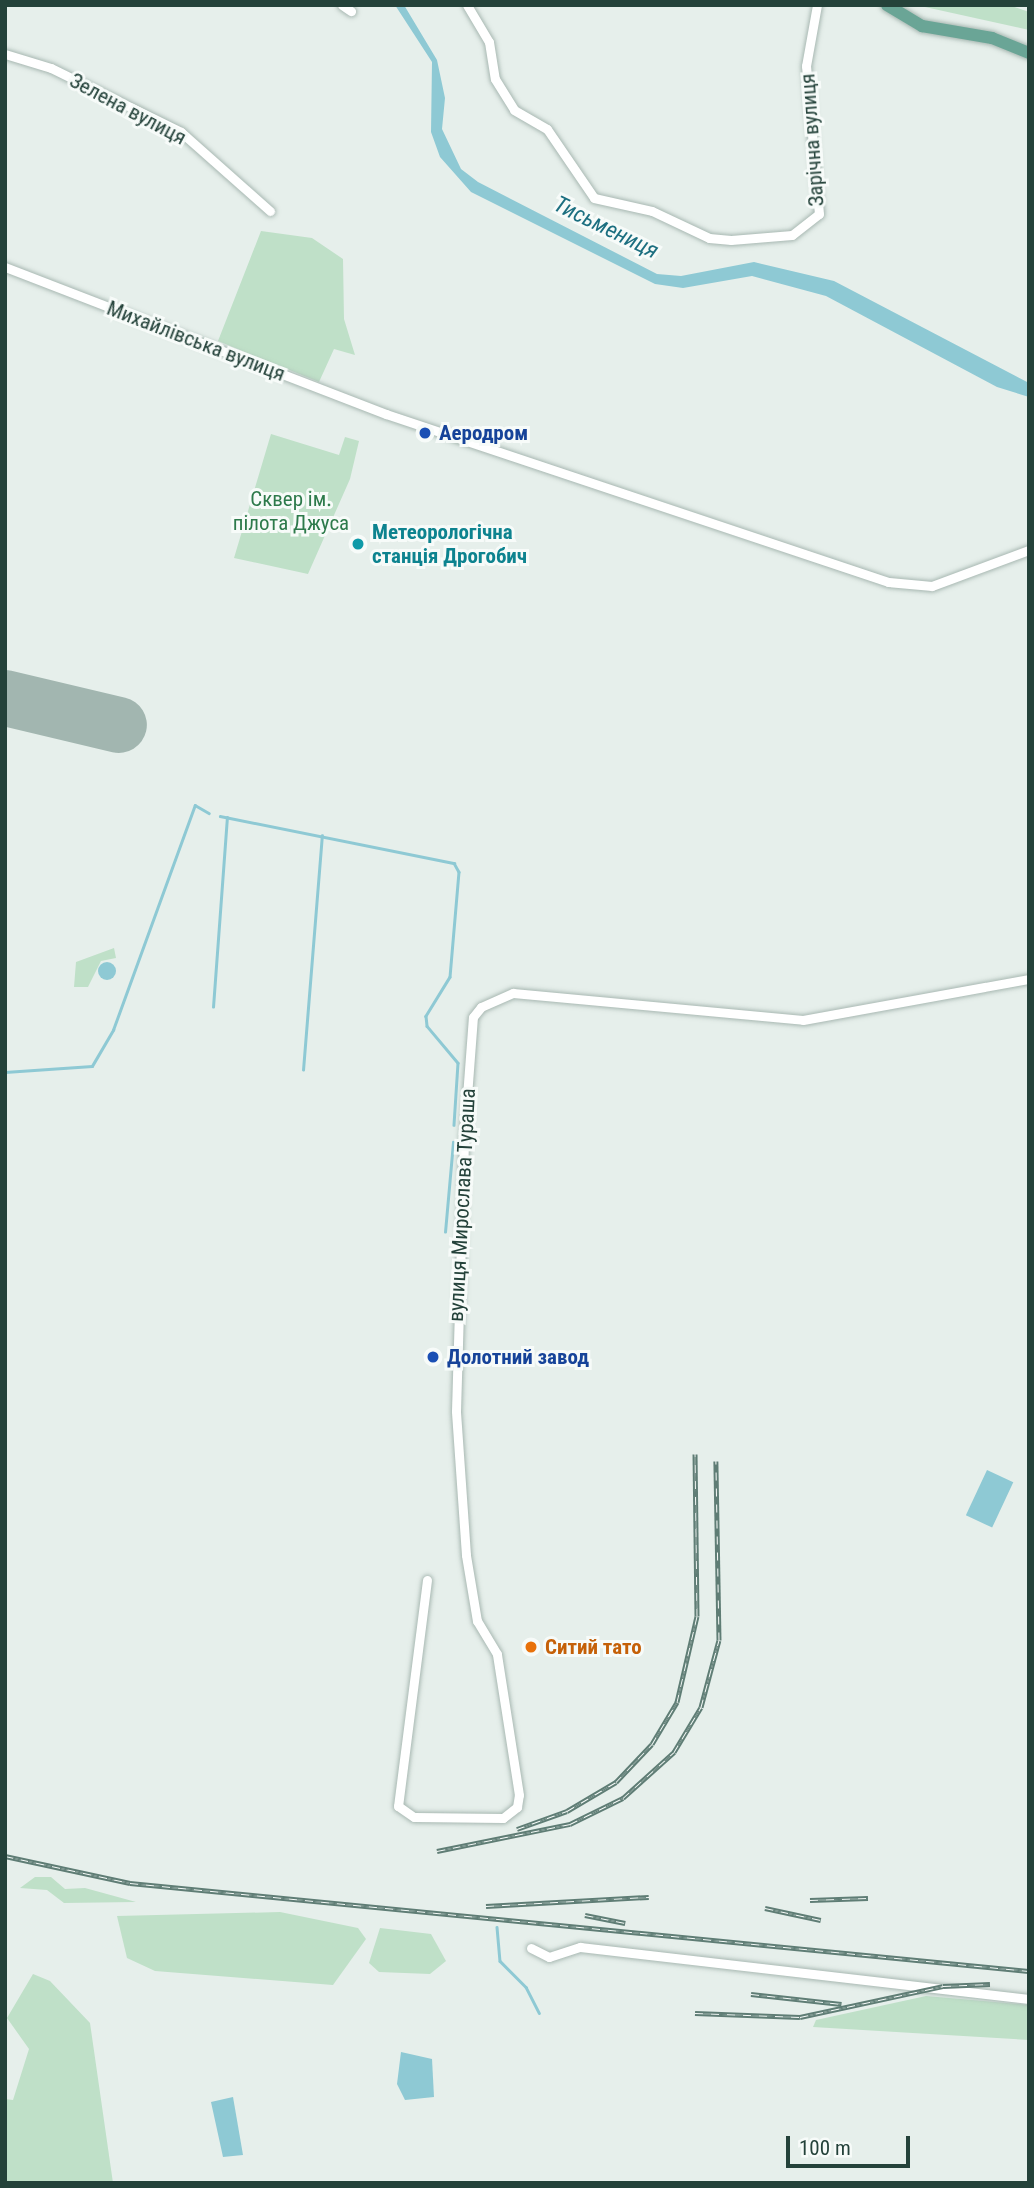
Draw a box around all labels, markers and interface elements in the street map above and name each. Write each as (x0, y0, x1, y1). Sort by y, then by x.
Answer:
street label: Зелена вулиця (65, 68, 191, 150)
street label: Зарічна вулиця (795, 73, 829, 207)
water label: Тисьмениця (549, 191, 663, 265)
street label: Михайлівська вулиця (103, 295, 289, 387)
place label: Аеродром (439, 420, 528, 446)
marker: Аеродром (417, 425, 433, 441)
park label: Сквер ім. пілота Джуса (233, 486, 349, 536)
place label: Метеорологічна станція Дрогобич (372, 519, 527, 569)
marker: Метеорологічна станція Дрогобич (350, 536, 366, 552)
street label: вулиця Мирослава Тураша (443, 1088, 481, 1322)
place label: Долотний завод (447, 1344, 589, 1370)
marker: Долотний завод (425, 1349, 441, 1365)
place label: Ситий тато (545, 1634, 642, 1660)
marker: Ситий тато (523, 1639, 539, 1655)
scale bar (789, 2122, 913, 2166)
text: 100 m (799, 2136, 851, 2160)

